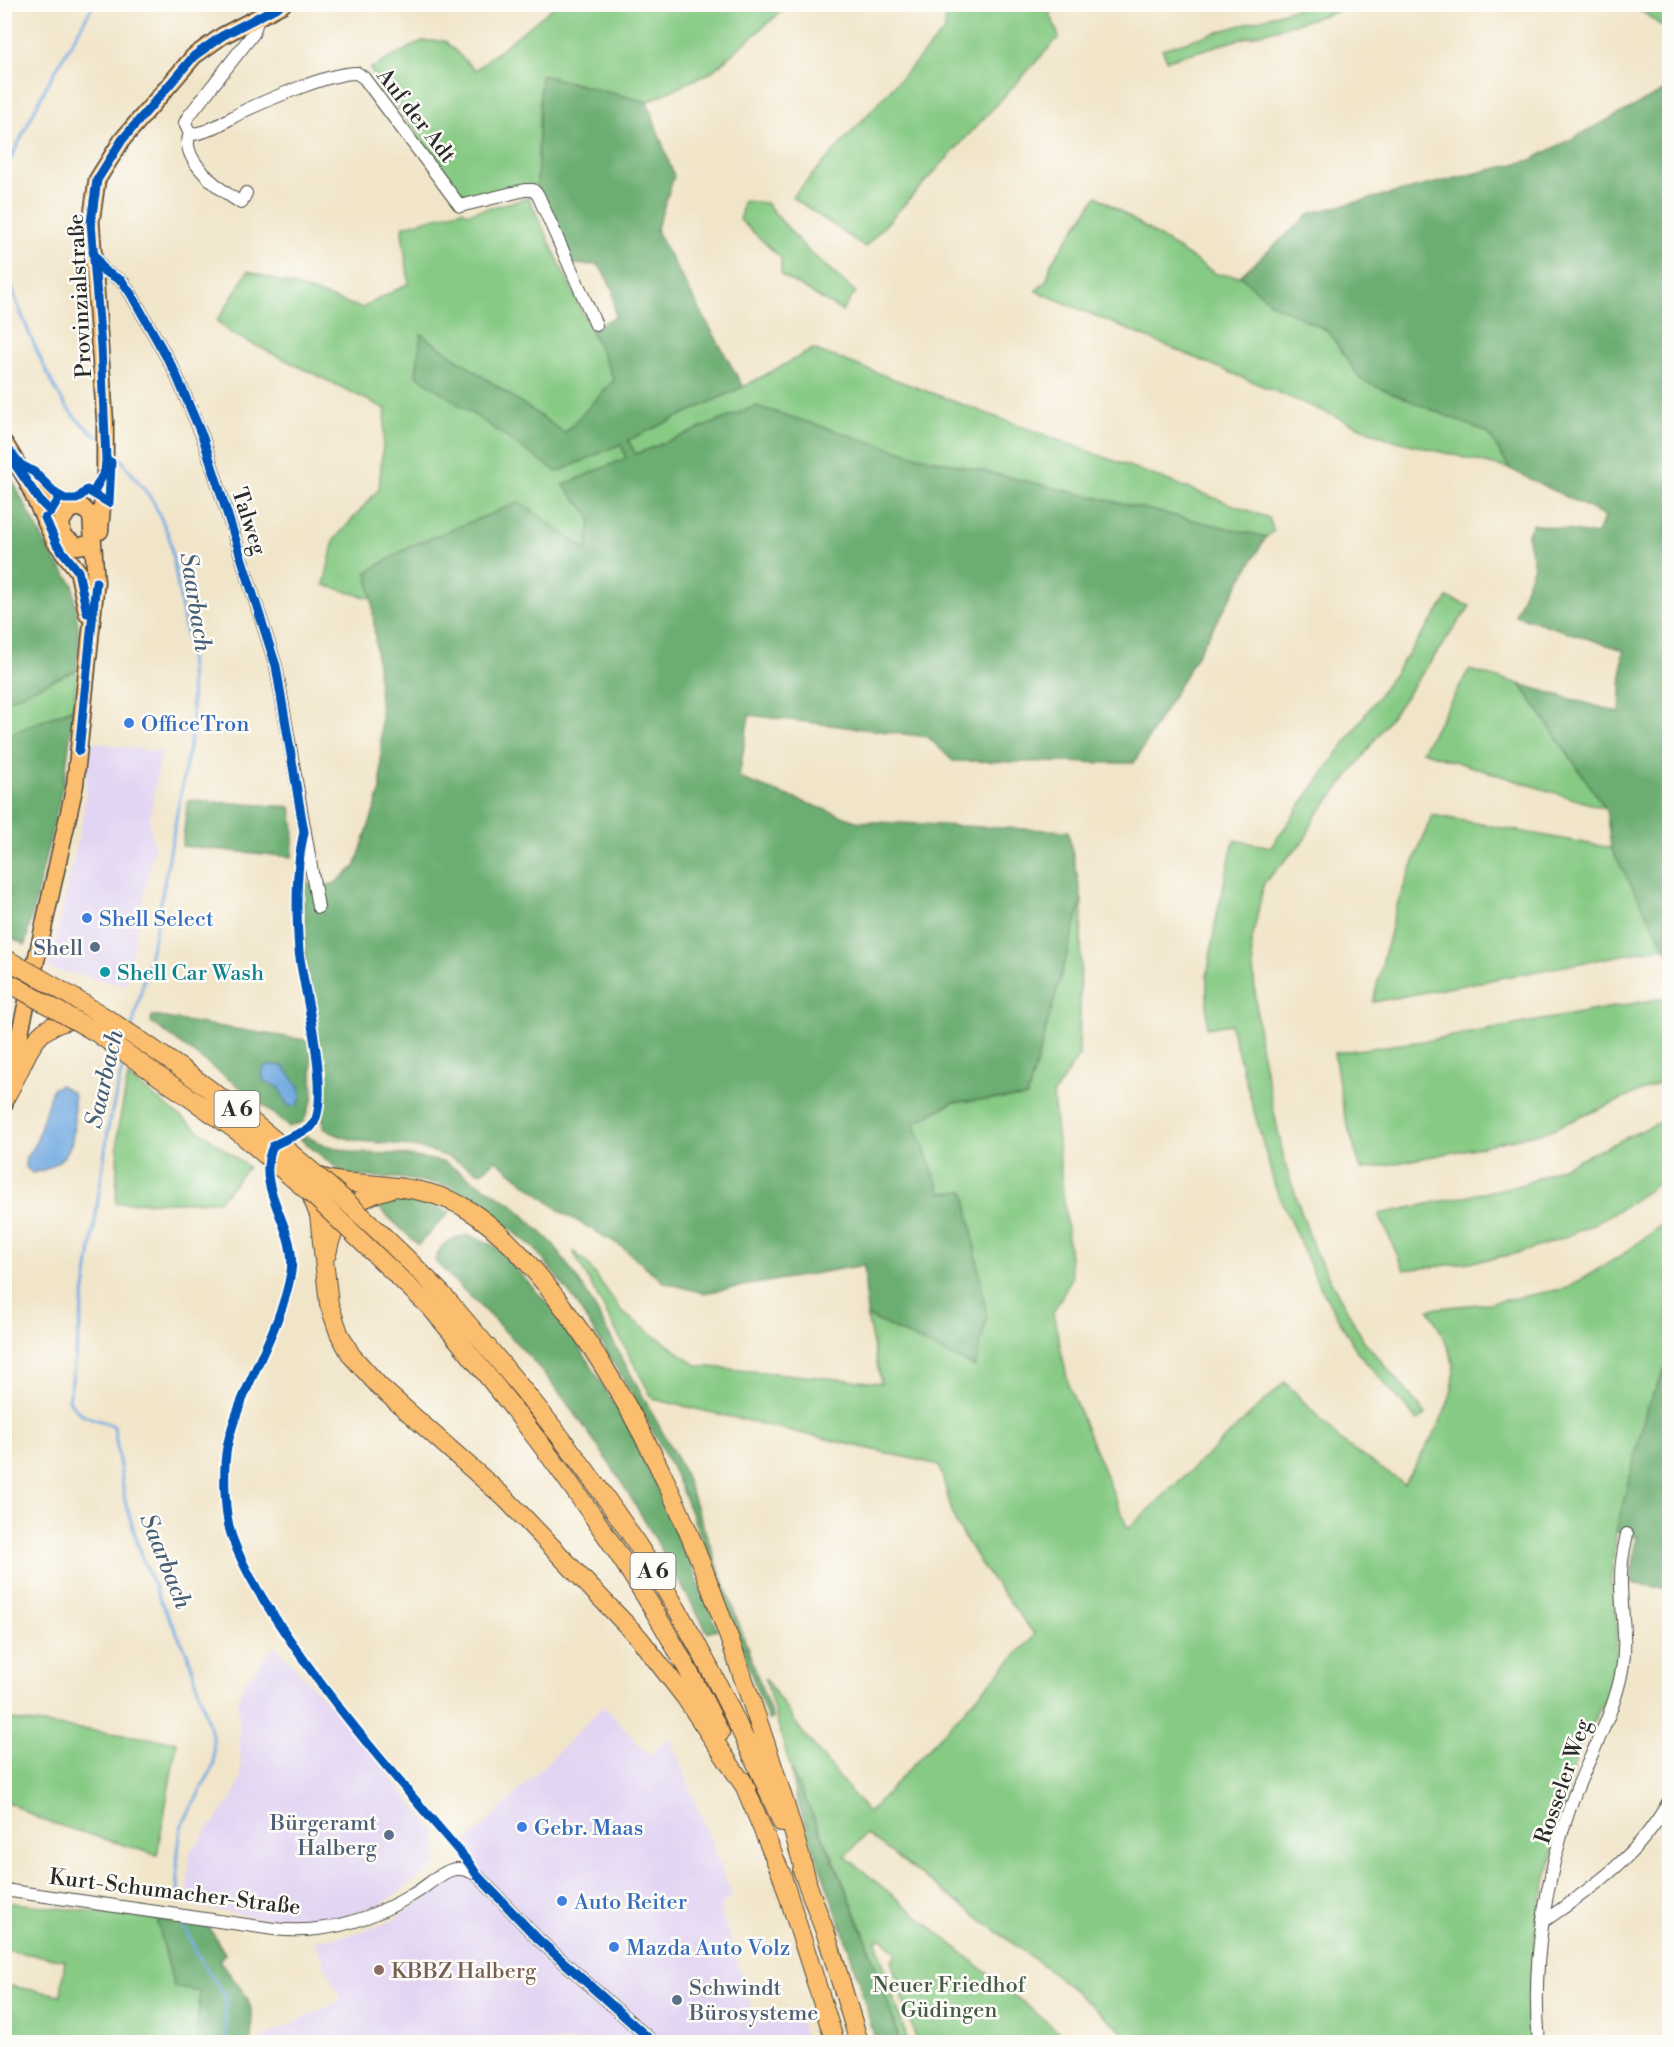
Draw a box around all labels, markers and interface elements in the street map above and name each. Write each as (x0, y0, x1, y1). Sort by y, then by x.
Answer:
street label: Auf der Adt (370, 62, 461, 169)
street label: Provinzialstraße (63, 213, 98, 379)
street label: Talweg (225, 484, 272, 559)
water label: Saarbach (172, 550, 218, 655)
place label: OfficeTron (141, 711, 249, 738)
marker: OfficeTron (122, 716, 136, 730)
place label: Shell Select (99, 906, 214, 933)
marker: Shell Select (80, 911, 94, 925)
place label: Shell (33, 935, 83, 962)
marker: Shell (88, 940, 102, 954)
place label: Shell Car Wash (117, 960, 264, 987)
marker: Shell Car Wash (98, 965, 112, 979)
water label: Saarbach (79, 1026, 131, 1131)
road number: A 6 (214, 1091, 260, 1127)
water label: Saarbach (132, 1509, 198, 1614)
road number: A 6 (630, 1553, 676, 1589)
street label: Rosseler Weg (1529, 1715, 1598, 1848)
place label: Bürgeramt Halberg (269, 1810, 378, 1862)
place label: Gebr. Maas (534, 1815, 643, 1842)
marker: Gebr. Maas (515, 1820, 529, 1834)
marker: Bürgeramt Halberg (382, 1828, 396, 1842)
street label: Kurt-Schumacher-Straße (48, 1864, 302, 1921)
place label: Auto Reiter (573, 1889, 687, 1916)
marker: Auto Reiter (555, 1894, 569, 1908)
place label: Mazda Auto Volz (626, 1935, 790, 1962)
marker: Mazda Auto Volz (607, 1940, 621, 1954)
place label: KBBZ Halberg (391, 1958, 537, 1985)
marker: KBBZ Halberg (372, 1963, 386, 1977)
park label: Neuer Friedhof Güdingen (872, 1972, 1027, 2024)
place label: Schwindt Bürosysteme (688, 1975, 818, 2027)
marker: Schwindt Bürosysteme (670, 1993, 684, 2007)

